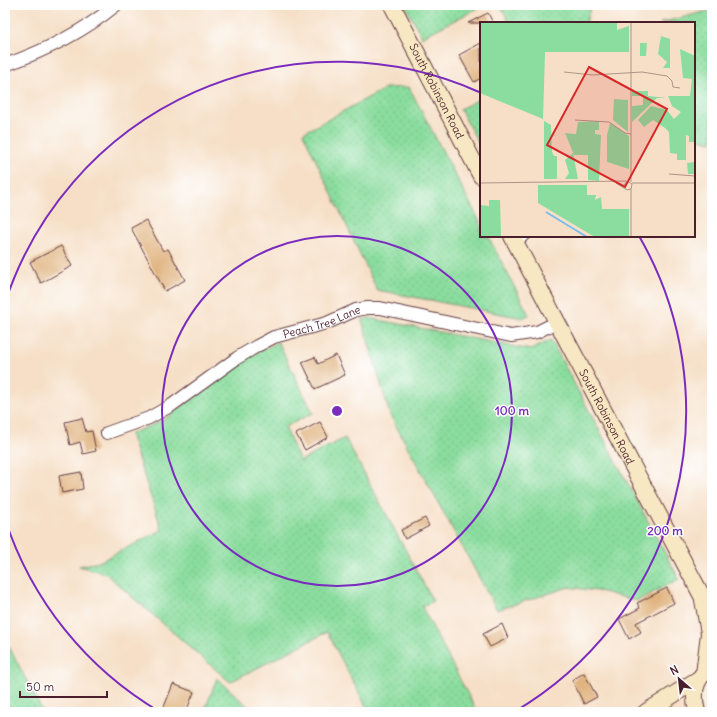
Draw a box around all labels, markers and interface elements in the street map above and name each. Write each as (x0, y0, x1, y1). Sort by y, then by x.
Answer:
inset map (480, 22, 695, 237)
street label: South Robinson Road (406, 41, 468, 142)
street label: Peach Tree Lane (282, 302, 361, 341)
street label: South Robinson Road (576, 367, 638, 467)
text: 100 m (495, 403, 529, 418)
centre of rings (330, 404, 344, 418)
text: 200 m (647, 523, 683, 538)
north arrow (659, 659, 699, 699)
text: N (668, 662, 681, 678)
scale bar (20, 673, 107, 699)
text: 50 m (26, 679, 55, 694)

